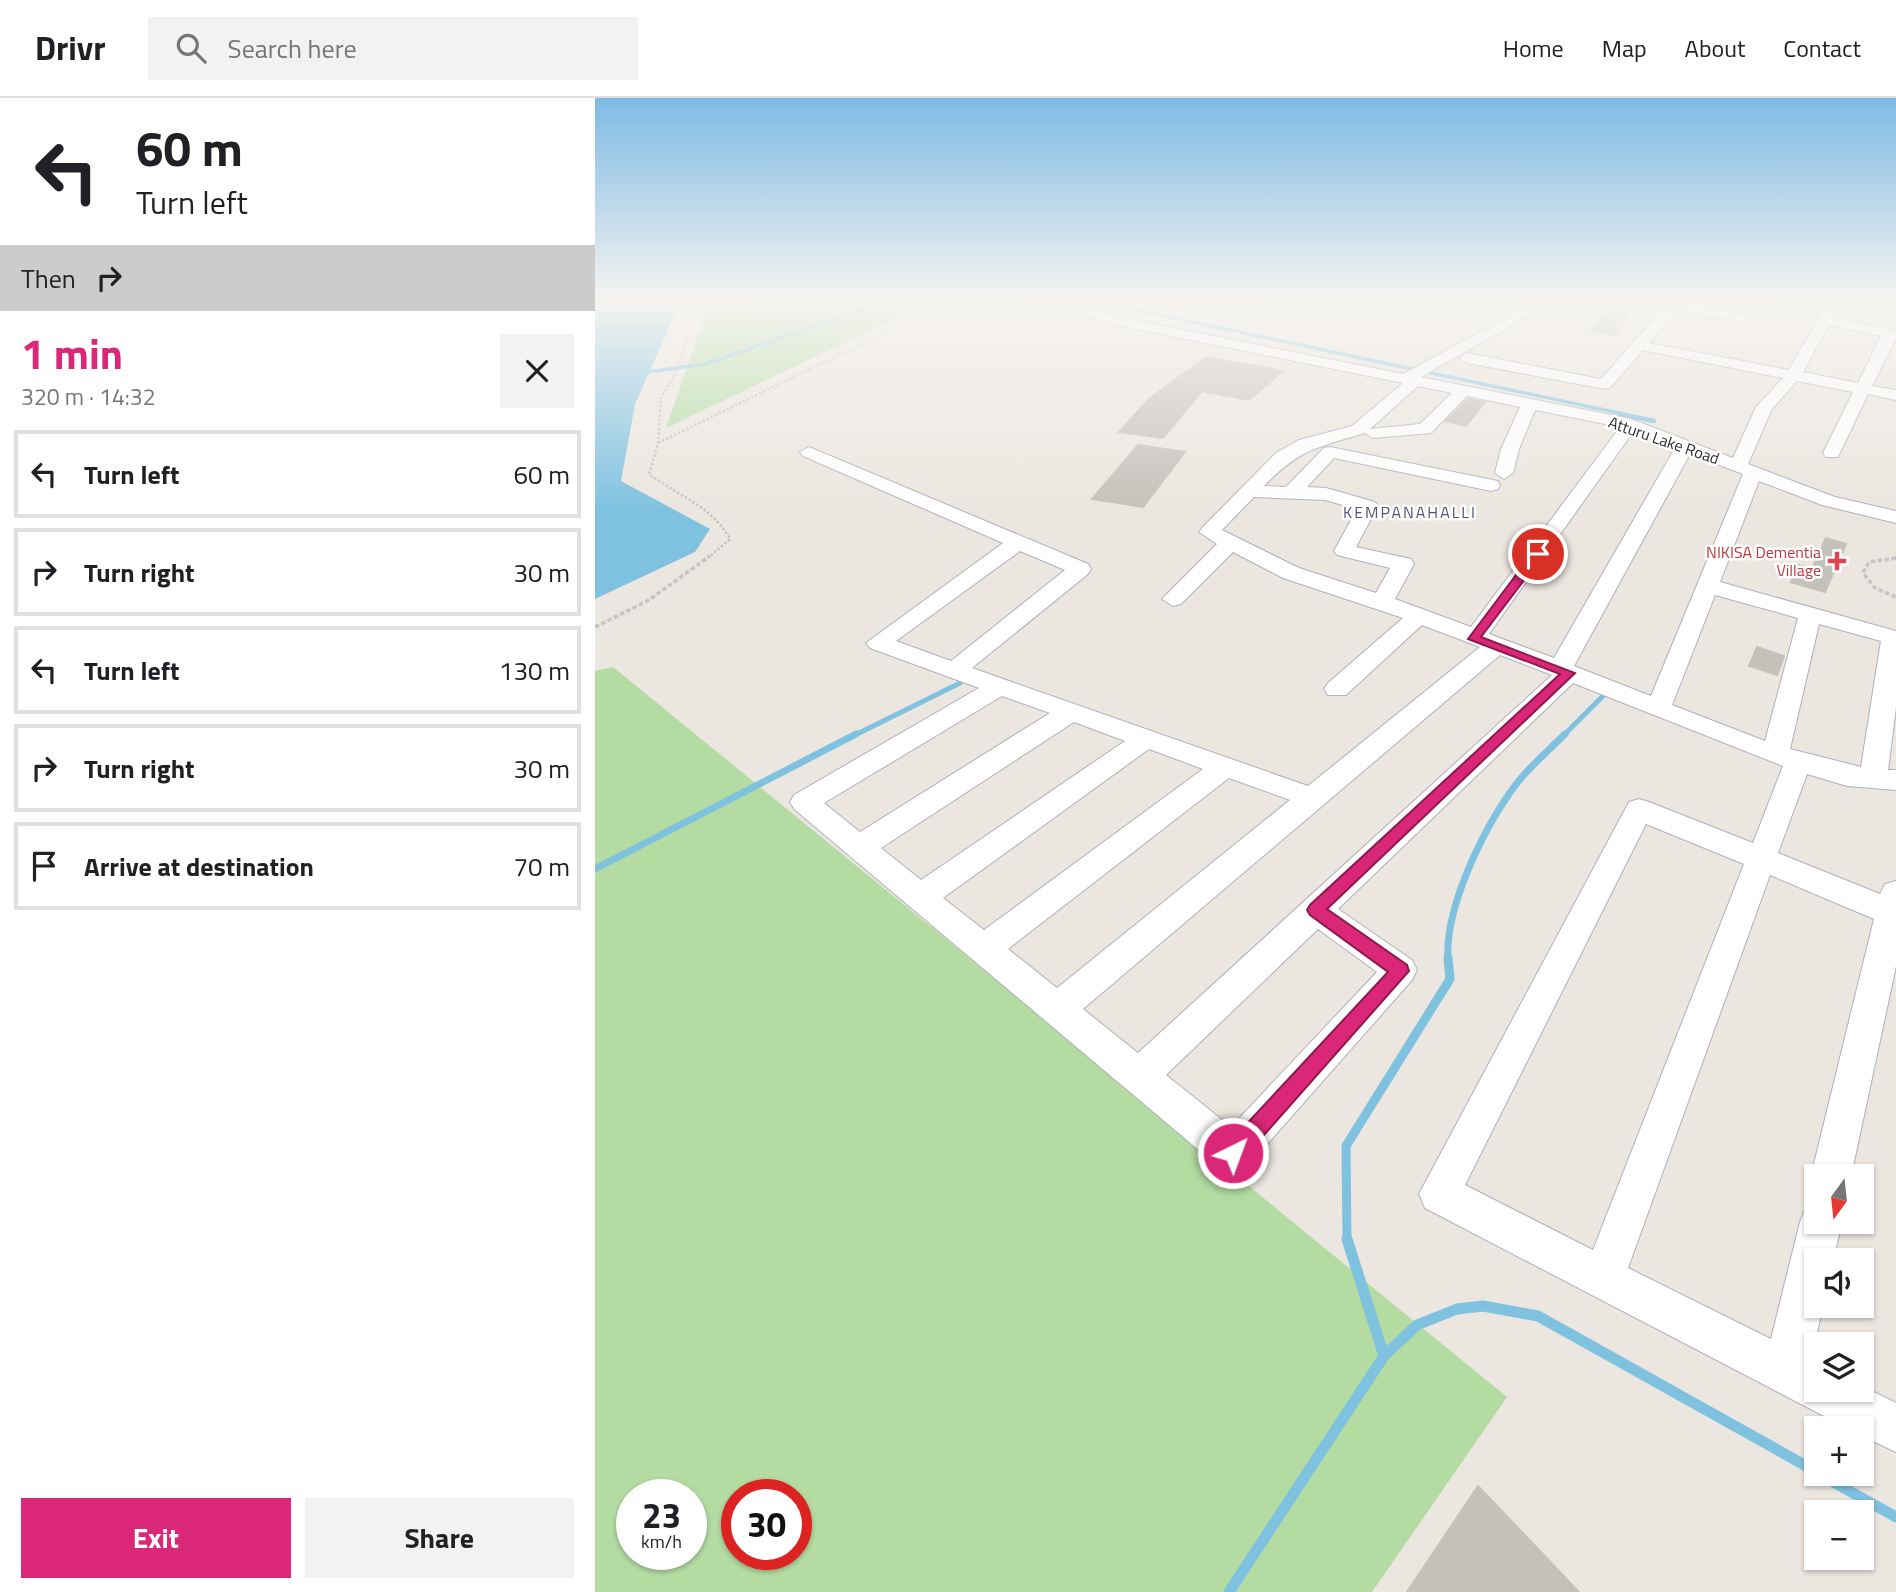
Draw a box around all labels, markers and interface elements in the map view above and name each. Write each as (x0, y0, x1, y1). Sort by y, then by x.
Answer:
search box (148, 17, 638, 80)
text: Drivr (35, 23, 106, 73)
icon: search (172, 29, 210, 67)
text: Search here (228, 29, 357, 68)
text: Home (1503, 30, 1564, 66)
text: Map (1602, 30, 1647, 66)
text: About (1685, 30, 1745, 66)
text: Contact (1783, 30, 1861, 66)
text: 60 m (136, 110, 243, 185)
icon: left (21, 126, 112, 217)
text: Turn left (136, 178, 248, 226)
text: Then (21, 259, 76, 298)
icon: right (90, 259, 128, 297)
text: 1 min (21, 321, 123, 385)
button: close (500, 334, 574, 408)
text: 320 m · 14:32 (21, 379, 156, 414)
street label: Atturu Lake Road (1605, 410, 1723, 470)
icon: left (25, 455, 63, 493)
text: Turn left (84, 455, 179, 494)
text: 60 m (513, 455, 570, 494)
district label: KEMPANAHALLI (1343, 500, 1477, 524)
pin (1508, 524, 1568, 584)
icon: arrive (1519, 535, 1557, 573)
place label: NIKISA Dementia Village (1706, 540, 1821, 582)
marker: NIKISA Dementia Village (1827, 551, 1847, 571)
icon: right (25, 553, 63, 591)
text: Turn right (84, 553, 195, 592)
text: 30 m (513, 553, 570, 592)
icon: left (25, 651, 63, 689)
text: Turn left (84, 651, 179, 690)
text: 130 m (499, 651, 570, 690)
icon: right (25, 749, 63, 787)
text: Turn right (84, 749, 195, 788)
text: 30 m (513, 749, 570, 788)
icon: arrive (25, 847, 63, 885)
text: Arrive at destination (84, 847, 314, 886)
text: 70 m (513, 847, 570, 886)
position arrow (1196, 1116, 1270, 1190)
north arrow (1804, 1164, 1874, 1234)
map controls (1804, 1164, 1874, 1570)
button: sound (1804, 1248, 1874, 1318)
button: layers (1804, 1332, 1874, 1402)
button: + (1804, 1416, 1874, 1486)
speed limit sign: 30 (721, 1479, 812, 1570)
text: 23 (642, 1488, 681, 1542)
button: Exit (21, 1498, 291, 1578)
button: Share (305, 1498, 574, 1578)
button: − (1804, 1500, 1874, 1570)
text: km/h (641, 1528, 682, 1555)

